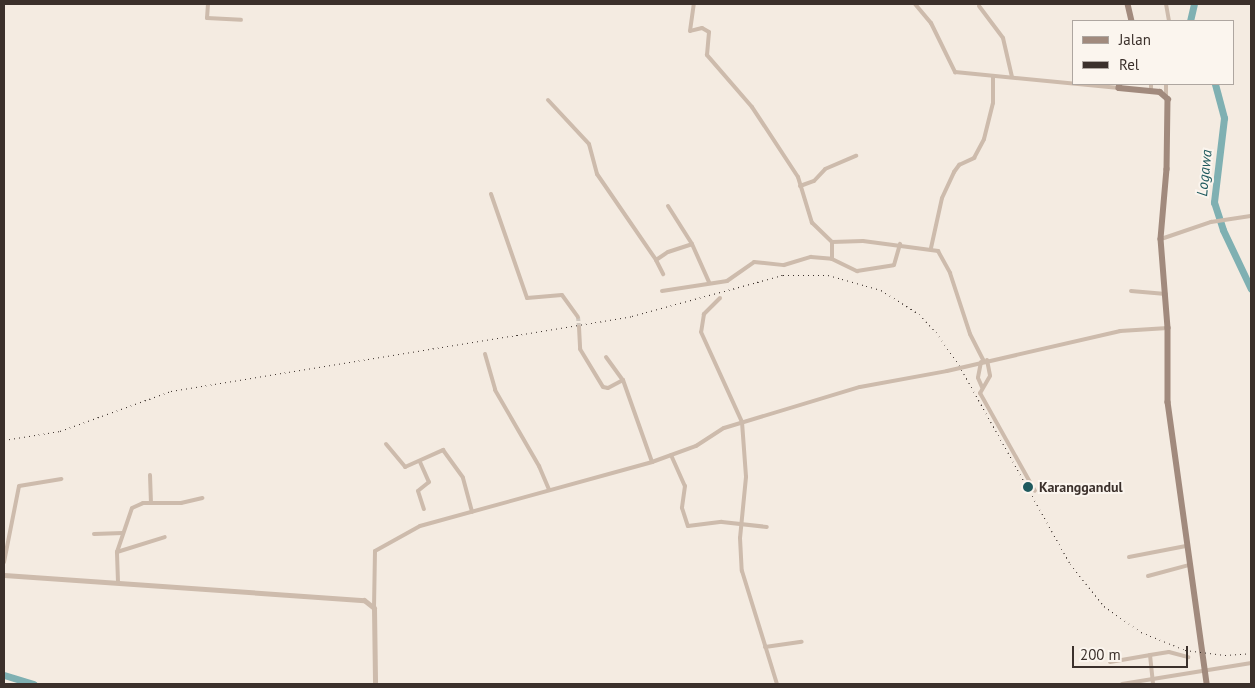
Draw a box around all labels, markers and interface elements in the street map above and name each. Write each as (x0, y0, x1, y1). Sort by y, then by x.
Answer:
legend (1072, 20, 1235, 85)
text: Jalan (1119, 30, 1151, 49)
text: Rel (1119, 55, 1139, 74)
water label: Logawa (1193, 149, 1215, 197)
place label: Karanggandul (1039, 479, 1123, 495)
marker: Karanggandul (1021, 480, 1035, 494)
scale bar (1075, 636, 1191, 668)
text: 200 m (1080, 645, 1121, 664)

